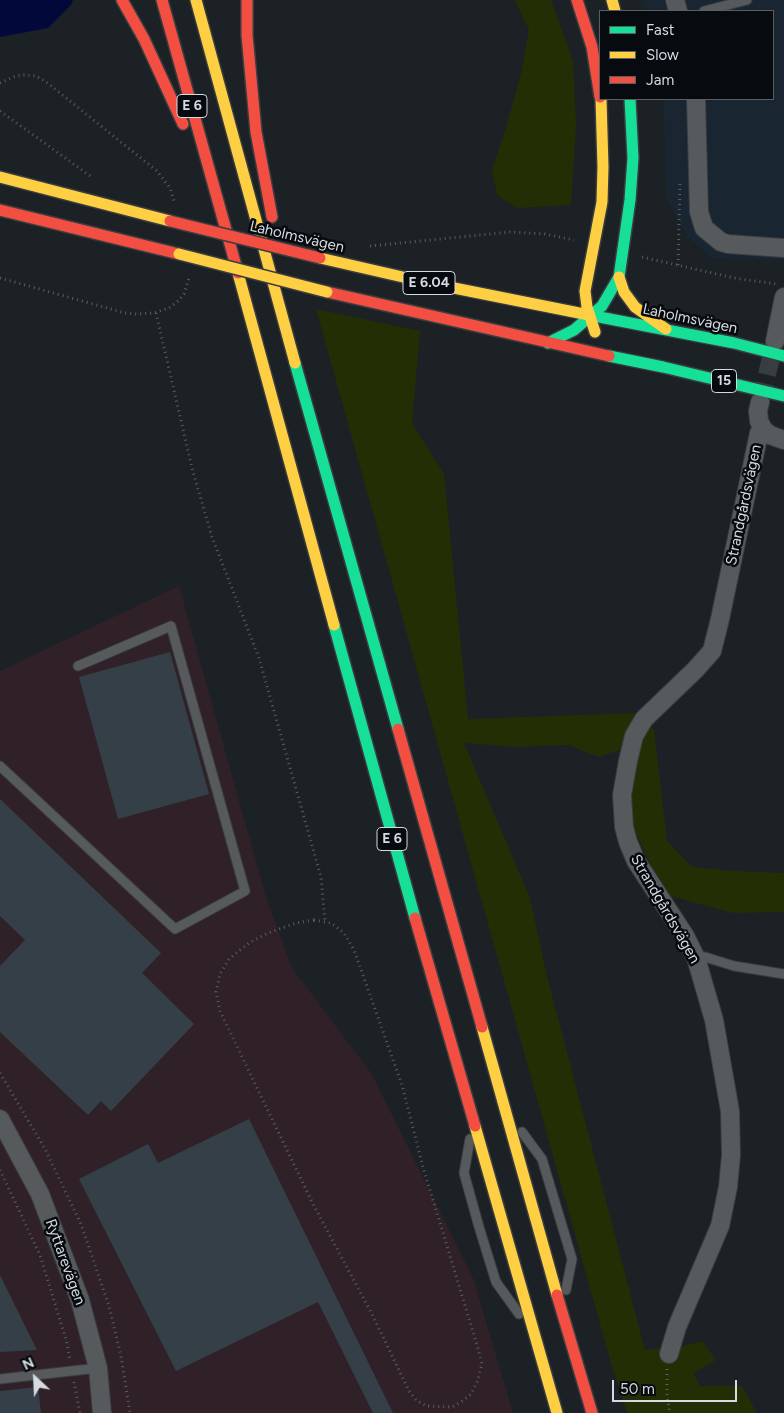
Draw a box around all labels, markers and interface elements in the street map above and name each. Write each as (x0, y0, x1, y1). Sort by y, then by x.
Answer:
legend (599, 10, 774, 100)
text: Fast (646, 21, 674, 39)
text: Slow (646, 46, 679, 64)
text: Jam (646, 71, 674, 89)
road number: E 6 (177, 94, 207, 118)
street label: Laholmsvägen (248, 217, 346, 257)
road number: E 6.04 (403, 272, 455, 294)
street label: Laholmsvägen (641, 300, 739, 338)
road number: 15 (712, 370, 736, 392)
street label: Strandgårdsvägen (722, 443, 766, 567)
road number: E 6 (377, 828, 407, 851)
street label: Strandgårdsvägen (626, 851, 704, 967)
street label: Ryttarevägen (41, 1217, 89, 1307)
north arrow (10, 1353, 60, 1403)
text: N (20, 1354, 37, 1374)
scale bar (614, 1370, 739, 1402)
text: 50 m (620, 1380, 655, 1398)

